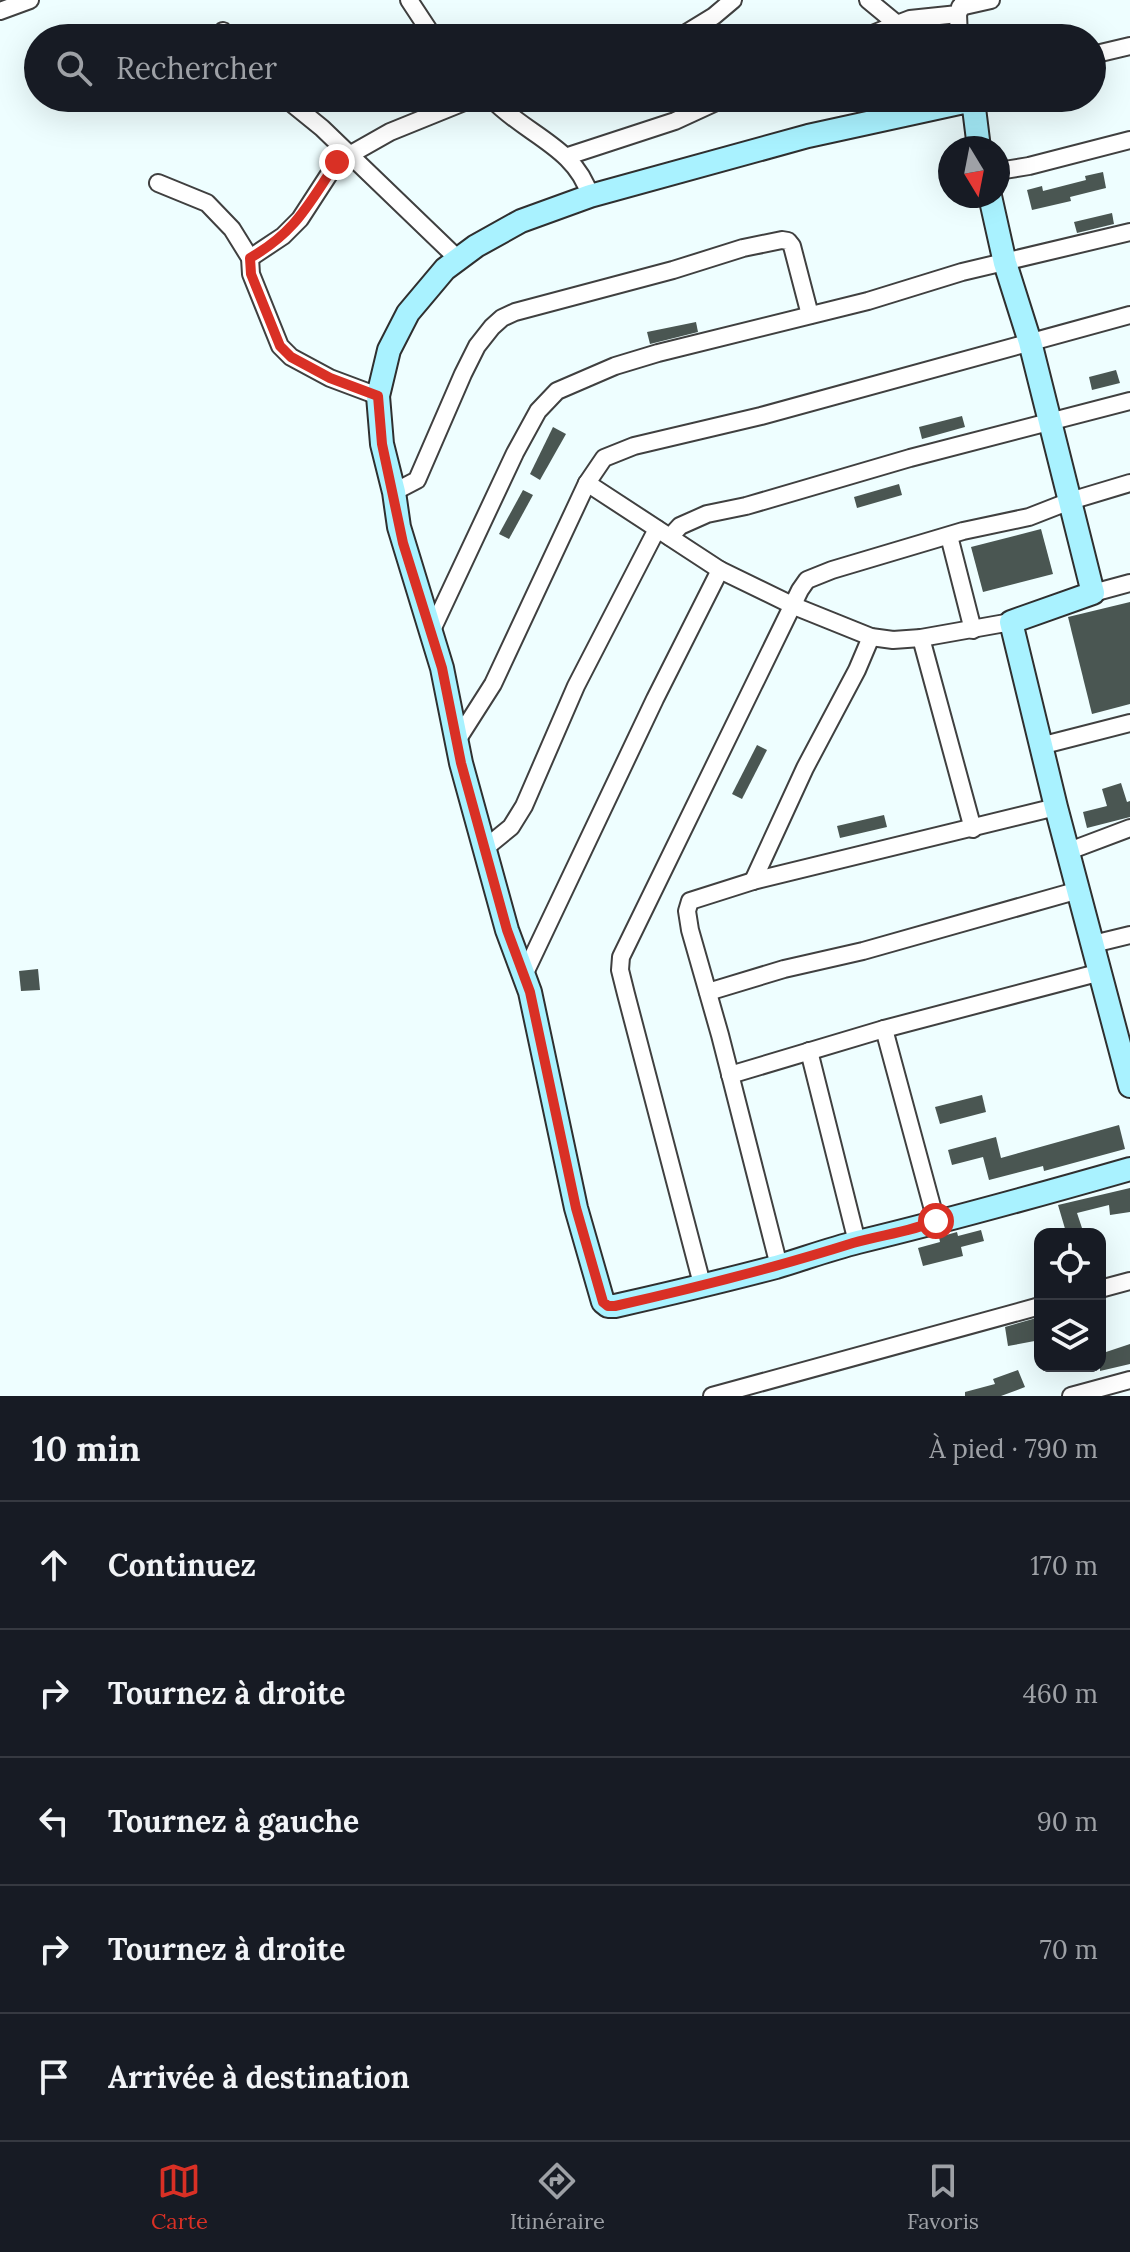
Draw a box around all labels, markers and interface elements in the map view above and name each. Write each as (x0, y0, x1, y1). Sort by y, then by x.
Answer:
search box (24, 24, 1106, 112)
icon: search (52, 46, 96, 90)
text: Rechercher (116, 49, 277, 87)
north arrow (938, 136, 1010, 208)
route end (319, 144, 355, 180)
route start (918, 1203, 954, 1239)
map controls (1034, 1228, 1106, 1372)
button: locate (1034, 1228, 1106, 1300)
button: layers (1034, 1300, 1106, 1372)
text: 10 min (32, 1427, 140, 1470)
text: À pied · 790 m (929, 1432, 1098, 1465)
icon: ahead (32, 1543, 76, 1587)
text: Continuez (108, 1546, 256, 1584)
text: 170 m (1030, 1549, 1098, 1582)
icon: right (32, 1671, 76, 1715)
text: Tournez à droite (108, 1674, 345, 1712)
text: 460 m (1023, 1677, 1098, 1710)
icon: left (32, 1799, 76, 1843)
text: Tournez à gauche (108, 1802, 359, 1840)
text: 90 m (1037, 1805, 1098, 1838)
icon: right (32, 1927, 76, 1971)
text: Tournez à droite (108, 1930, 345, 1968)
text: 70 m (1040, 1933, 1098, 1966)
icon: arrive (32, 2055, 76, 2099)
text: Arrivée à destination (108, 2058, 410, 2096)
tab: Carte (151, 2159, 208, 2235)
tab: Itinéraire (510, 2159, 605, 2235)
tab: Favoris (907, 2159, 979, 2235)

